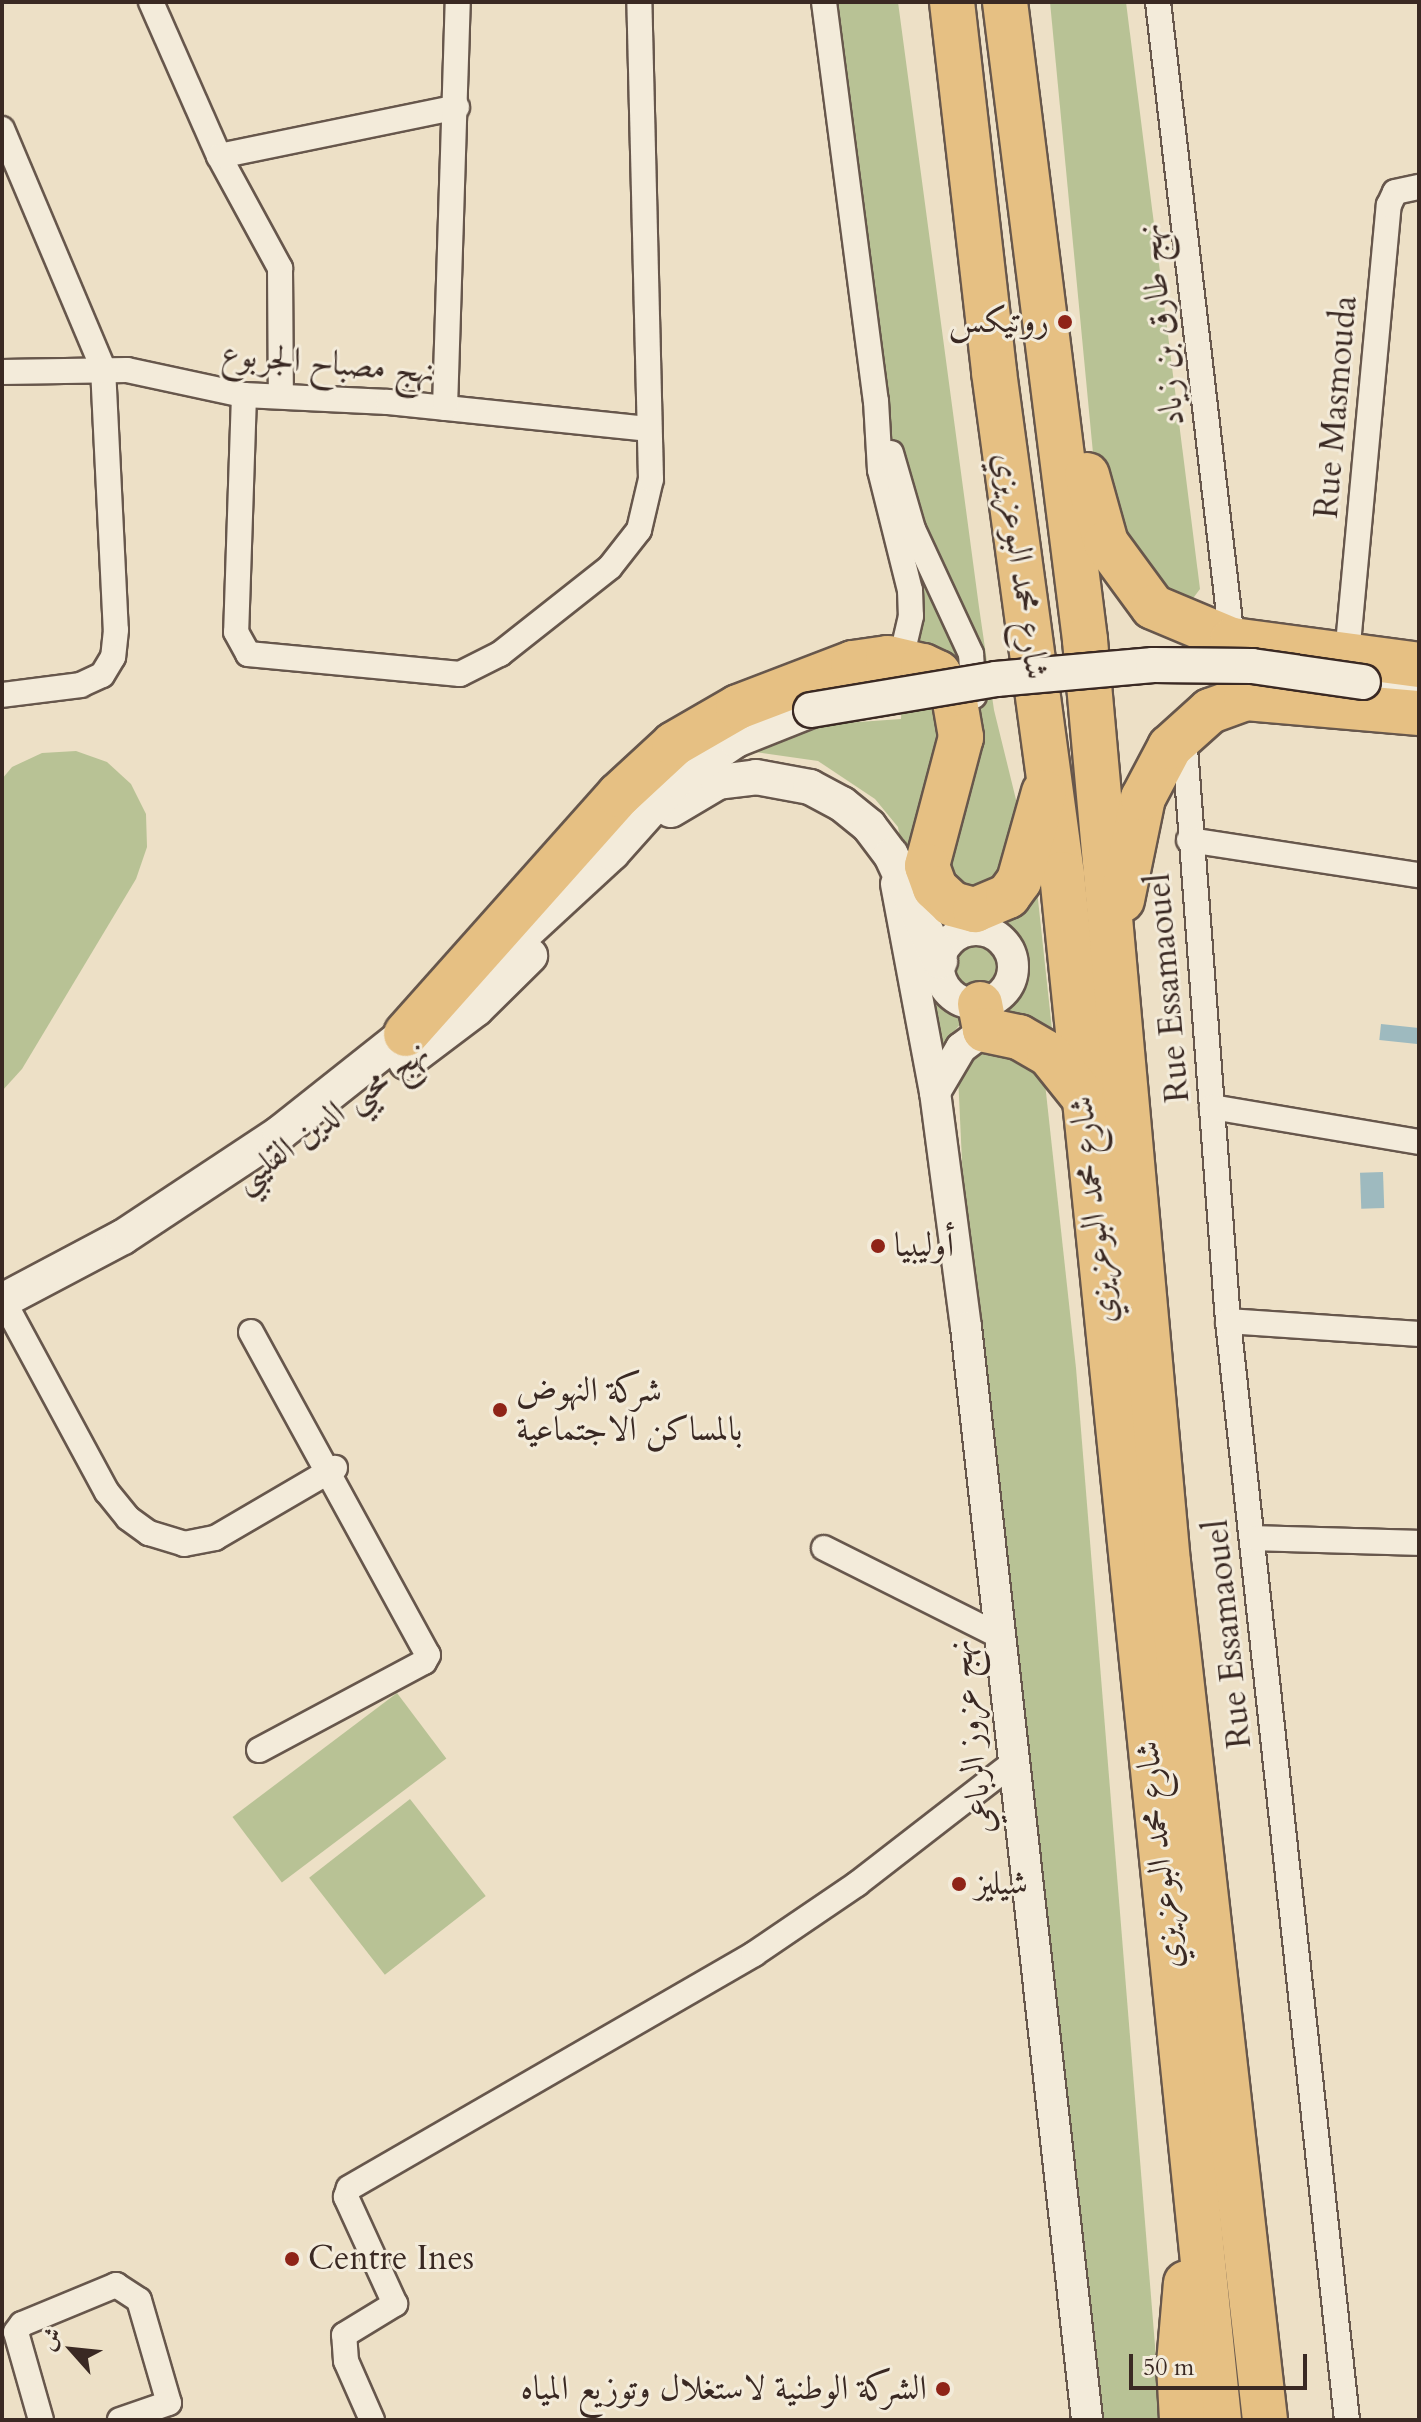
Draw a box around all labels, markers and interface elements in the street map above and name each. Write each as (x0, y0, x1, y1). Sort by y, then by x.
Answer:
street label: نهج طارق بن زياد (1128, 221, 1194, 429)
street label: Rue Masmouda (1306, 294, 1366, 520)
place label: روتيكس (949, 302, 1049, 342)
marker: روتيكس (1056, 313, 1074, 331)
street label: نهج مصباح الجربوع (220, 333, 436, 393)
street label: شارع محمد البوعزيزي (985, 450, 1057, 682)
street label: Rue Essamaouel (1138, 872, 1198, 1104)
street label: نهج محيي الدين القليبي (225, 1032, 437, 1200)
street label: شارع محمد البوعزيزي (1061, 1094, 1125, 1326)
place label: أوليبيا (894, 1226, 954, 1266)
marker: أوليبيا (869, 1237, 887, 1255)
place label: شركة النهوض بالمساكن الاجتماعية (516, 1370, 743, 1450)
marker: شركة النهوض بالمساكن الاجتماعية (491, 1401, 509, 1419)
street label: Rue Essamaouel (1196, 1518, 1260, 1750)
street label: نهج عزوز الرباعي (939, 1637, 1003, 1837)
street label: شارع محمد البوعزيزي (1127, 1739, 1191, 1971)
place label: شيليز (975, 1864, 1028, 1904)
marker: شيليز (950, 1875, 968, 1893)
place label: Centre Ines (308, 2239, 474, 2279)
marker: Centre Ines (283, 2250, 301, 2268)
north arrow (32, 2310, 112, 2390)
text: ش (32, 2323, 69, 2356)
scale bar (1133, 2338, 1311, 2388)
text: 50 m (1143, 2351, 1194, 2384)
place label: الشركة الوطنية لاستغلال وتوزيع المياه (521, 2369, 927, 2409)
marker: الشركة الوطنية لاستغلال وتوزيع المياه (934, 2380, 952, 2398)

